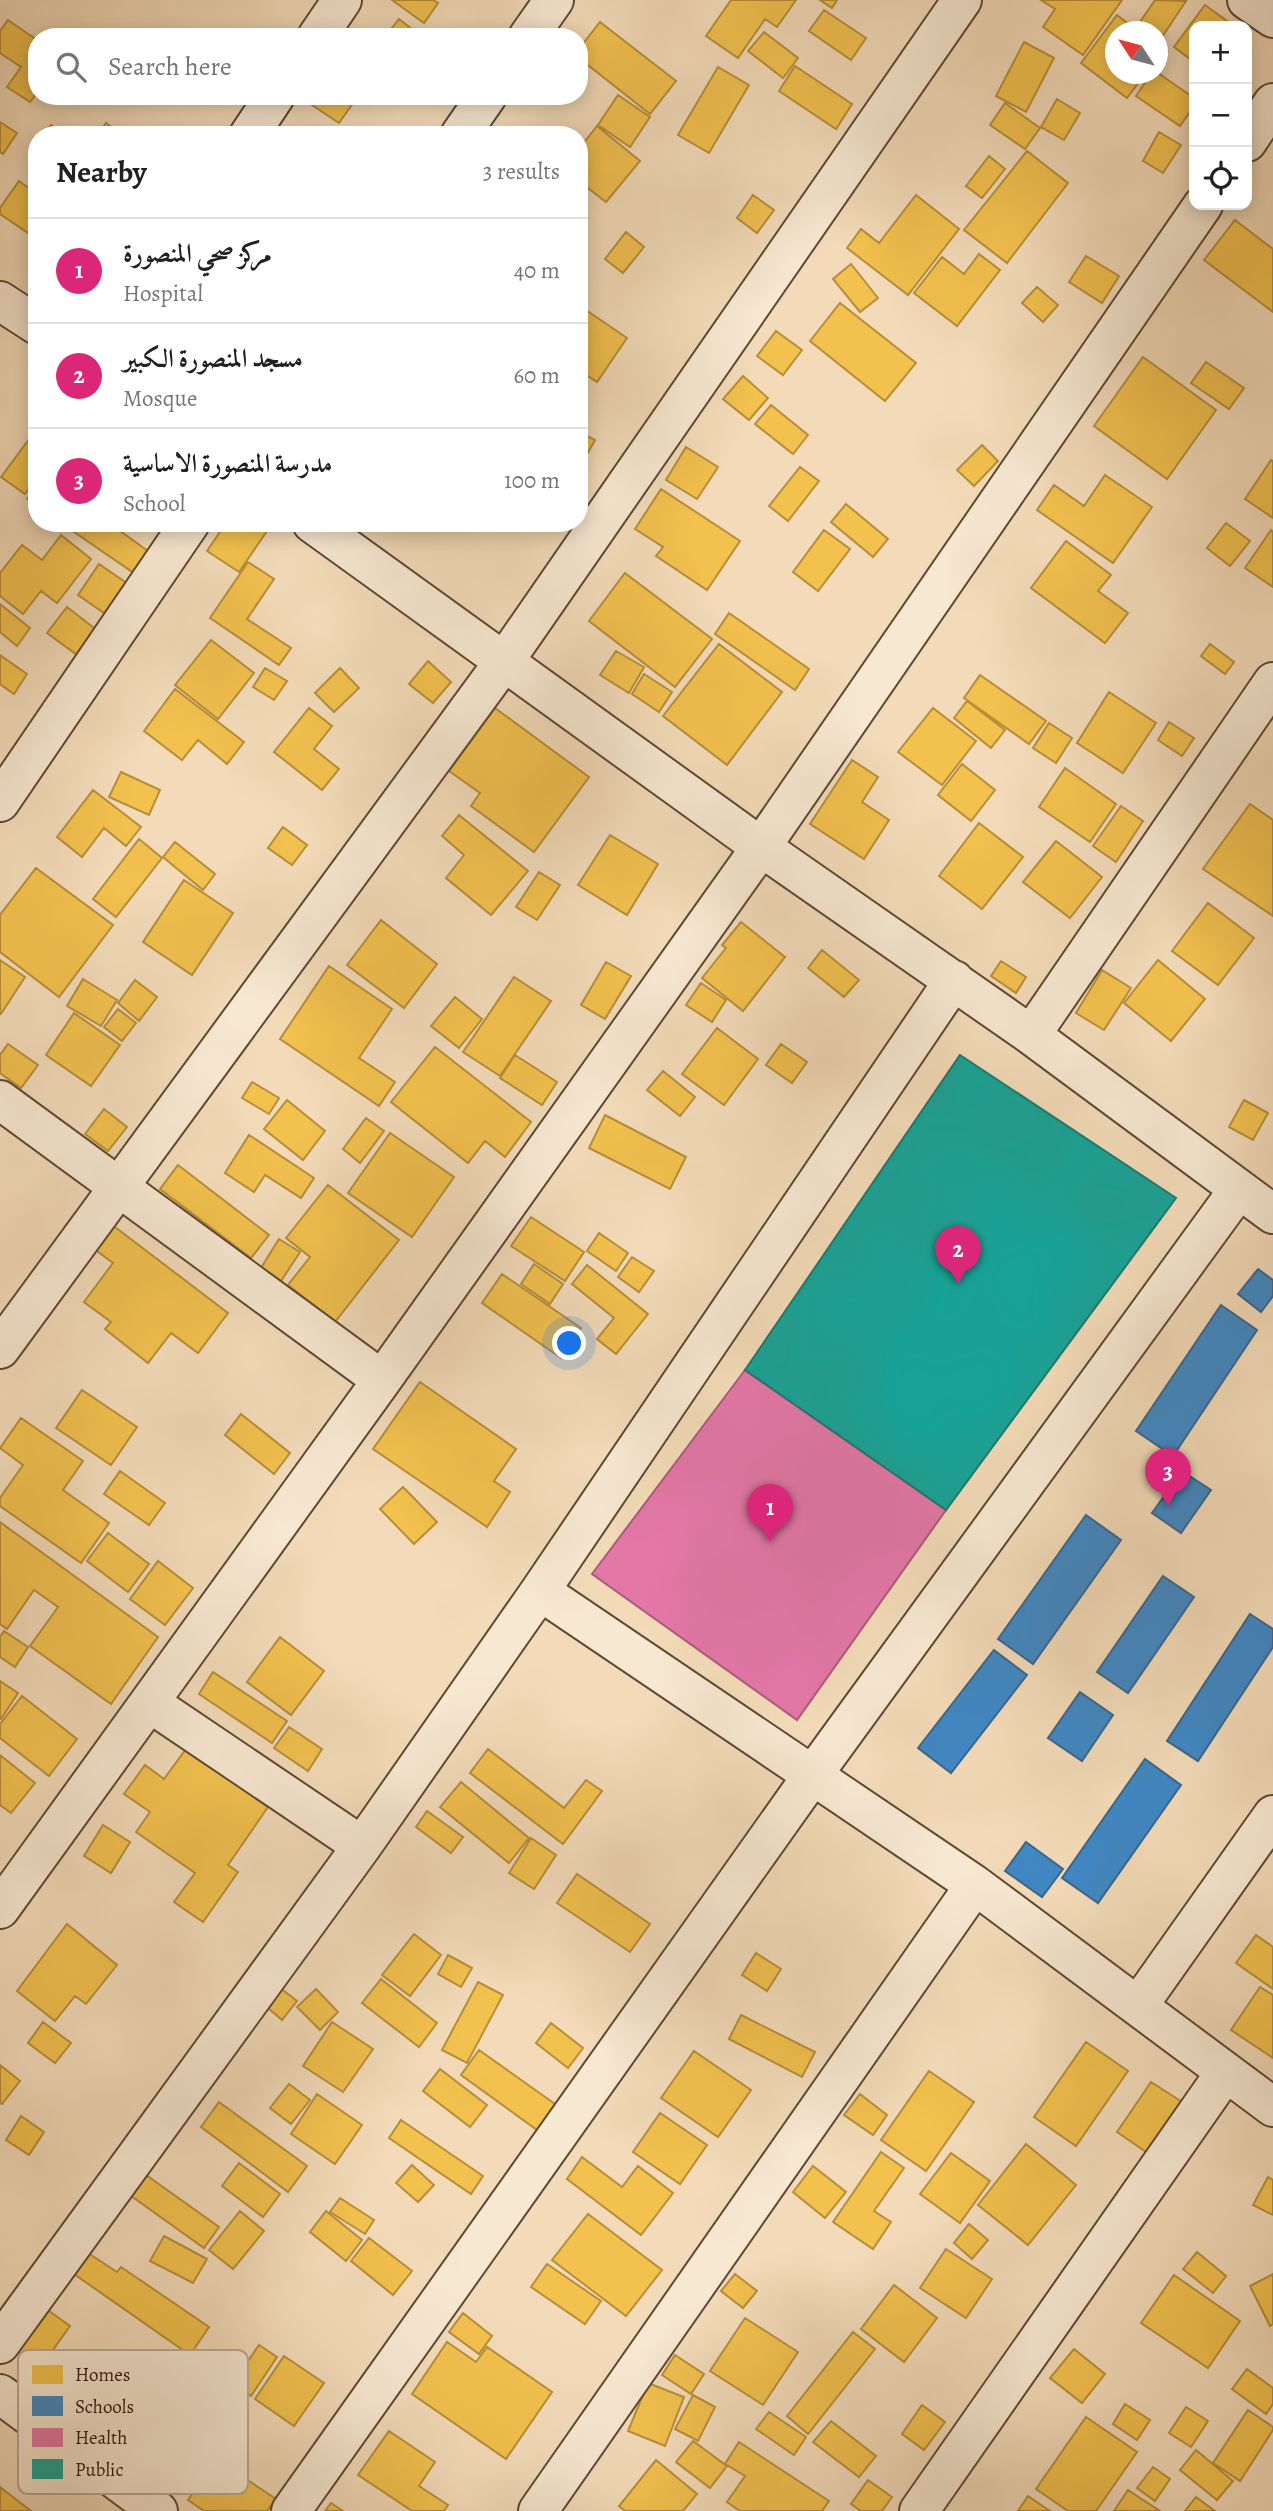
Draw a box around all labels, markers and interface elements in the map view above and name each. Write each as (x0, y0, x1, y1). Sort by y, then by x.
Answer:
north arrow (1105, 21, 1168, 84)
map controls (1189, 21, 1252, 210)
button: + (1189, 21, 1252, 84)
search box (28, 28, 588, 105)
icon: search (52, 48, 90, 86)
text: Search here (108, 49, 232, 84)
button: − (1189, 84, 1252, 147)
button: locate (1189, 147, 1252, 210)
text: Nearby (56, 152, 147, 192)
text: 3 results (483, 156, 560, 187)
text: مركز صحي المنصورة (123, 236, 272, 271)
text: 1 (75, 255, 83, 286)
text: 40 m (514, 255, 560, 286)
text: Hospital (123, 278, 203, 309)
text: مسجد المنصورة الكبير (123, 341, 303, 376)
text: 2 (73, 360, 85, 391)
text: 60 m (513, 360, 560, 391)
text: Mosque (123, 383, 197, 414)
text: مدرسة المنصورة الاساسية (123, 446, 332, 481)
text: 3 (74, 465, 84, 496)
text: 100 m (504, 465, 560, 496)
text: School (123, 488, 185, 519)
pin: 2 (935, 1226, 981, 1284)
your location (552, 1326, 586, 1360)
pin: 3 (1145, 1448, 1191, 1506)
pin: 1 (747, 1484, 793, 1542)
legend (18, 2350, 248, 2494)
text: Homes (75, 2362, 130, 2388)
text: Schools (75, 2394, 134, 2420)
text: Health (75, 2425, 127, 2451)
text: Public (75, 2457, 123, 2483)

